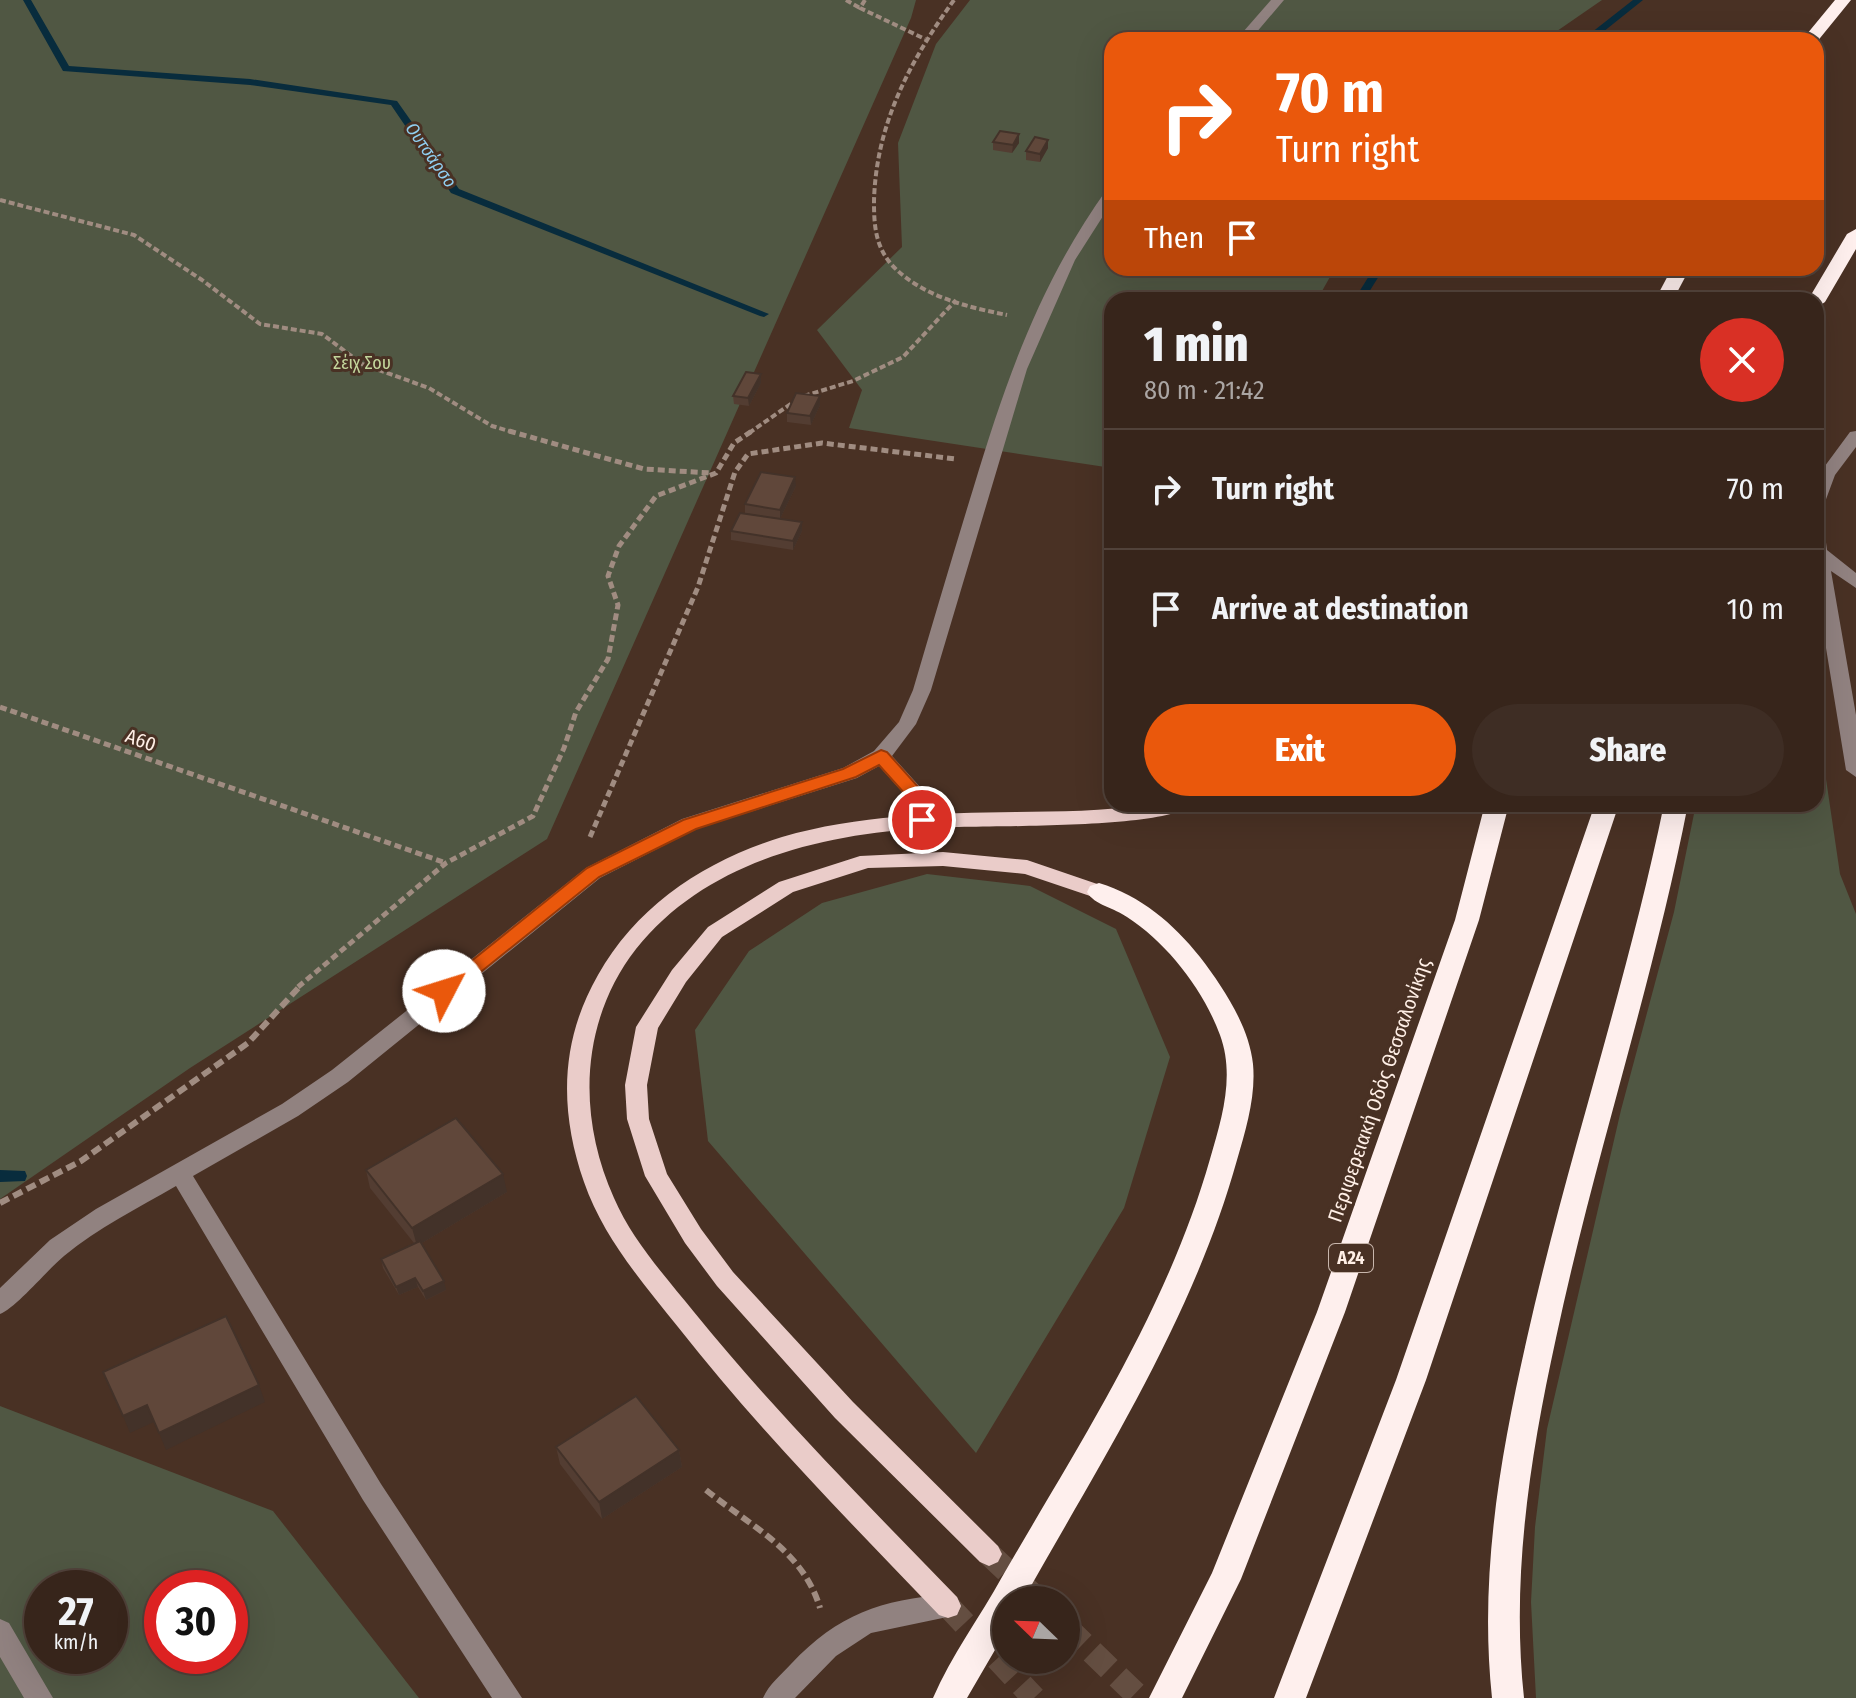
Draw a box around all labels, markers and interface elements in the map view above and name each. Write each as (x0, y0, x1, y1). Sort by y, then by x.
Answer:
text: 70 m (1276, 60, 1384, 127)
icon: right (1144, 64, 1248, 168)
water label: Ουτσάρσο (401, 118, 461, 192)
text: Turn right (1276, 128, 1419, 172)
icon: arrive (1220, 216, 1264, 260)
text: Then (1144, 220, 1204, 256)
text: 1 min (1144, 316, 1248, 374)
button: close (1700, 318, 1784, 402)
park label: Σέιχ Σου (333, 352, 391, 374)
text: 80 m · 21:42 (1144, 375, 1265, 406)
icon: right (1144, 467, 1188, 511)
text: Turn right (1212, 471, 1334, 507)
text: 70 m (1726, 471, 1784, 507)
icon: arrive (1144, 587, 1188, 631)
text: Arrive at destination (1212, 591, 1469, 627)
text: 10 m (1727, 591, 1784, 627)
button: Exit (1144, 704, 1456, 796)
button: Share (1472, 704, 1784, 796)
street label: Α60 (122, 723, 160, 757)
pin (888, 786, 956, 854)
icon: arrive (900, 798, 944, 842)
position arrow (402, 949, 486, 1033)
street label: Περιφερειακή Οδός Θεσσαλονίκης (1322, 954, 1436, 1225)
road number: Α24 (1329, 1244, 1373, 1272)
speed limit sign: 30 (144, 1570, 248, 1674)
north arrow (992, 1586, 1080, 1674)
map controls (992, 1586, 1080, 1674)
text: 27 (58, 1588, 94, 1636)
text: km/h (54, 1630, 98, 1654)

